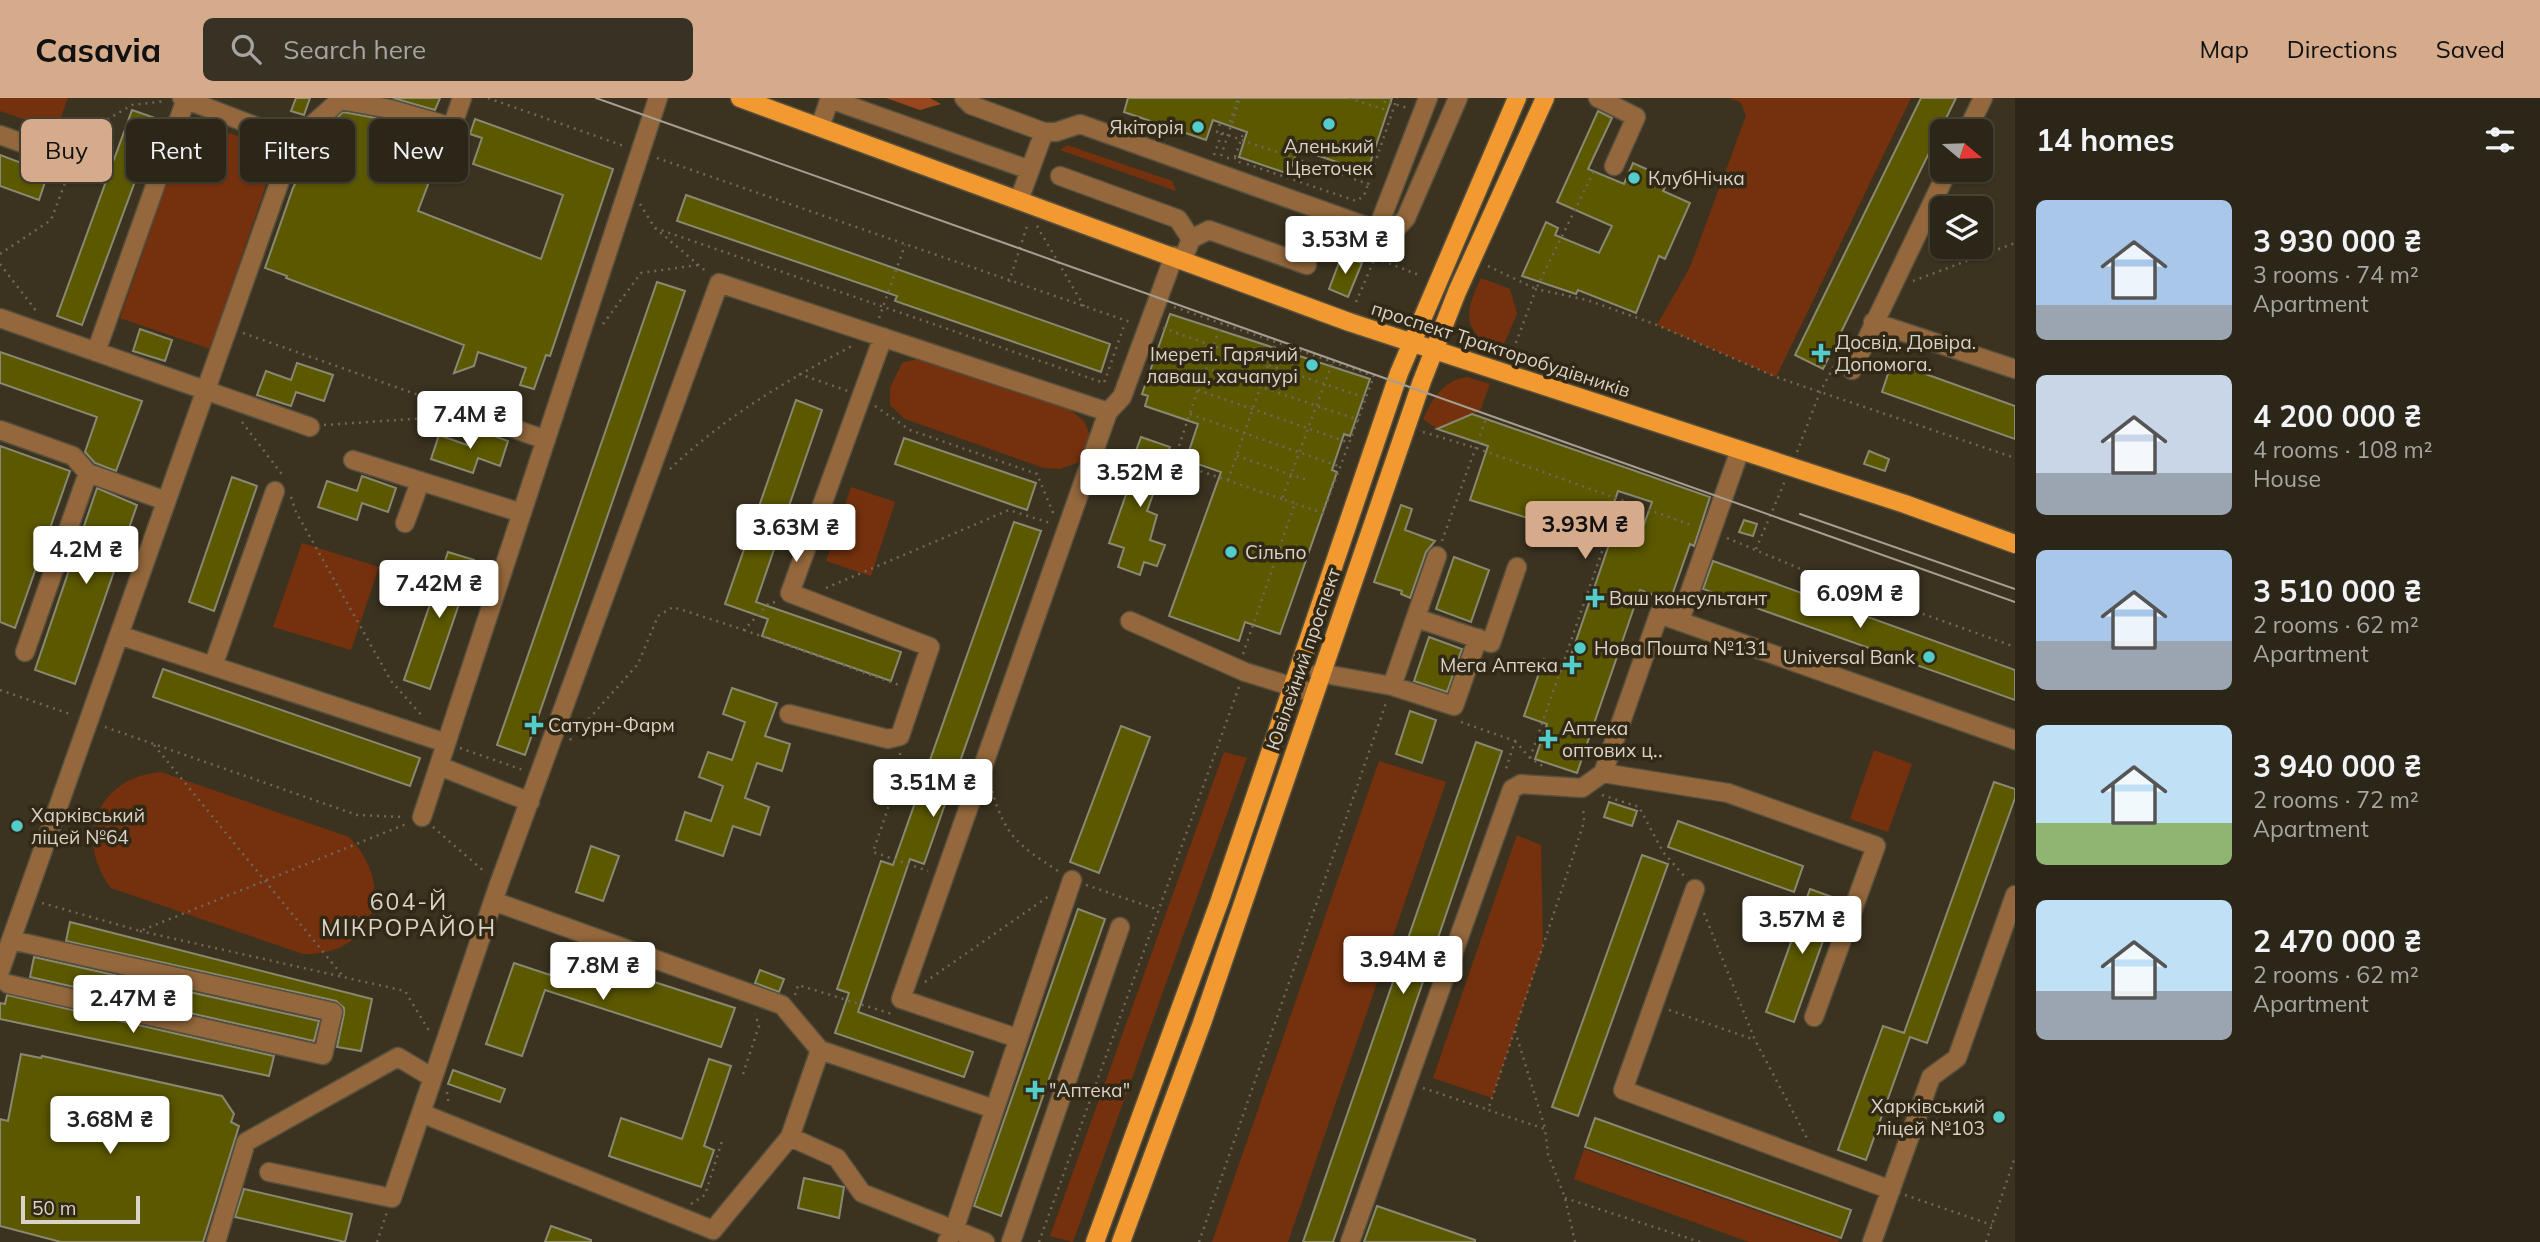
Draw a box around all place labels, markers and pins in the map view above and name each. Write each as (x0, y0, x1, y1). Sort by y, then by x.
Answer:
place label: Якіторія (1110, 115, 1184, 139)
marker: Аленький Цветочек (1321, 116, 1337, 132)
marker: Якіторія (1190, 119, 1206, 135)
place label: Аленький Цветочек (1284, 134, 1374, 180)
place label: КлубНічка (1648, 166, 1745, 190)
marker: КлубНічка (1626, 170, 1642, 186)
pin: 3.53M ₴ (1280, 216, 1410, 276)
place label: Досвід. Довіра. Допомога. (1835, 330, 1976, 376)
place label: Імереті. Гарячий лаваш, хачапурі (1146, 342, 1298, 388)
marker: Досвід. Довіра. Допомога. (1813, 345, 1829, 361)
marker: Імереті. Гарячий лаваш, хачапурі (1304, 357, 1320, 373)
pin: 7.4M ₴ (413, 392, 527, 451)
pin: 3.52M ₴ (1075, 450, 1205, 509)
pin: 3.93M ₴ (1520, 502, 1650, 561)
pin: 3.63M ₴ (731, 504, 861, 564)
pin: 4.2M ₴ (29, 526, 143, 586)
place label: Сільпо (1245, 540, 1307, 564)
marker: Сільпо (1223, 544, 1239, 560)
pin: 7.42M ₴ (374, 560, 504, 620)
pin: 6.09M ₴ (1795, 570, 1925, 630)
place label: Ваш консультант (1609, 586, 1768, 610)
marker: Ваш консультант (1587, 590, 1603, 606)
place label: Нова Пошта №131 (1594, 636, 1768, 660)
marker: Нова Пошта №131 (1572, 640, 1588, 656)
place label: Universal Bank (1783, 645, 1915, 669)
marker: Universal Bank (1921, 649, 1937, 665)
place label: Мега Аптека (1440, 653, 1558, 677)
marker: Мега Аптека (1564, 657, 1580, 673)
place label: Сатурн-Фарм (548, 713, 675, 737)
place label: Аптека оптових ц‥ (1562, 716, 1663, 762)
marker: Сатурн-Фарм (526, 717, 542, 733)
marker: Аптека оптових ц‥ (1540, 731, 1556, 747)
pin: 3.51M ₴ (868, 760, 998, 819)
place label: Харківський ліцей №64 (31, 803, 145, 849)
marker: Харківський ліцей №64 (9, 818, 25, 834)
pin: 3.57M ₴ (1737, 896, 1867, 956)
pin: 3.94M ₴ (1338, 936, 1468, 996)
pin: 7.8M ₴ (546, 942, 660, 1002)
pin: 2.47M ₴ (68, 976, 198, 1035)
place label: "Аптека" (1049, 1078, 1130, 1102)
marker: "Аптека" (1027, 1082, 1043, 1098)
place label: Харківський ліцей №103 (1871, 1094, 1985, 1140)
pin: 3.68M ₴ (45, 1096, 175, 1156)
marker: Харківський ліцей №103 (1991, 1109, 2007, 1125)

